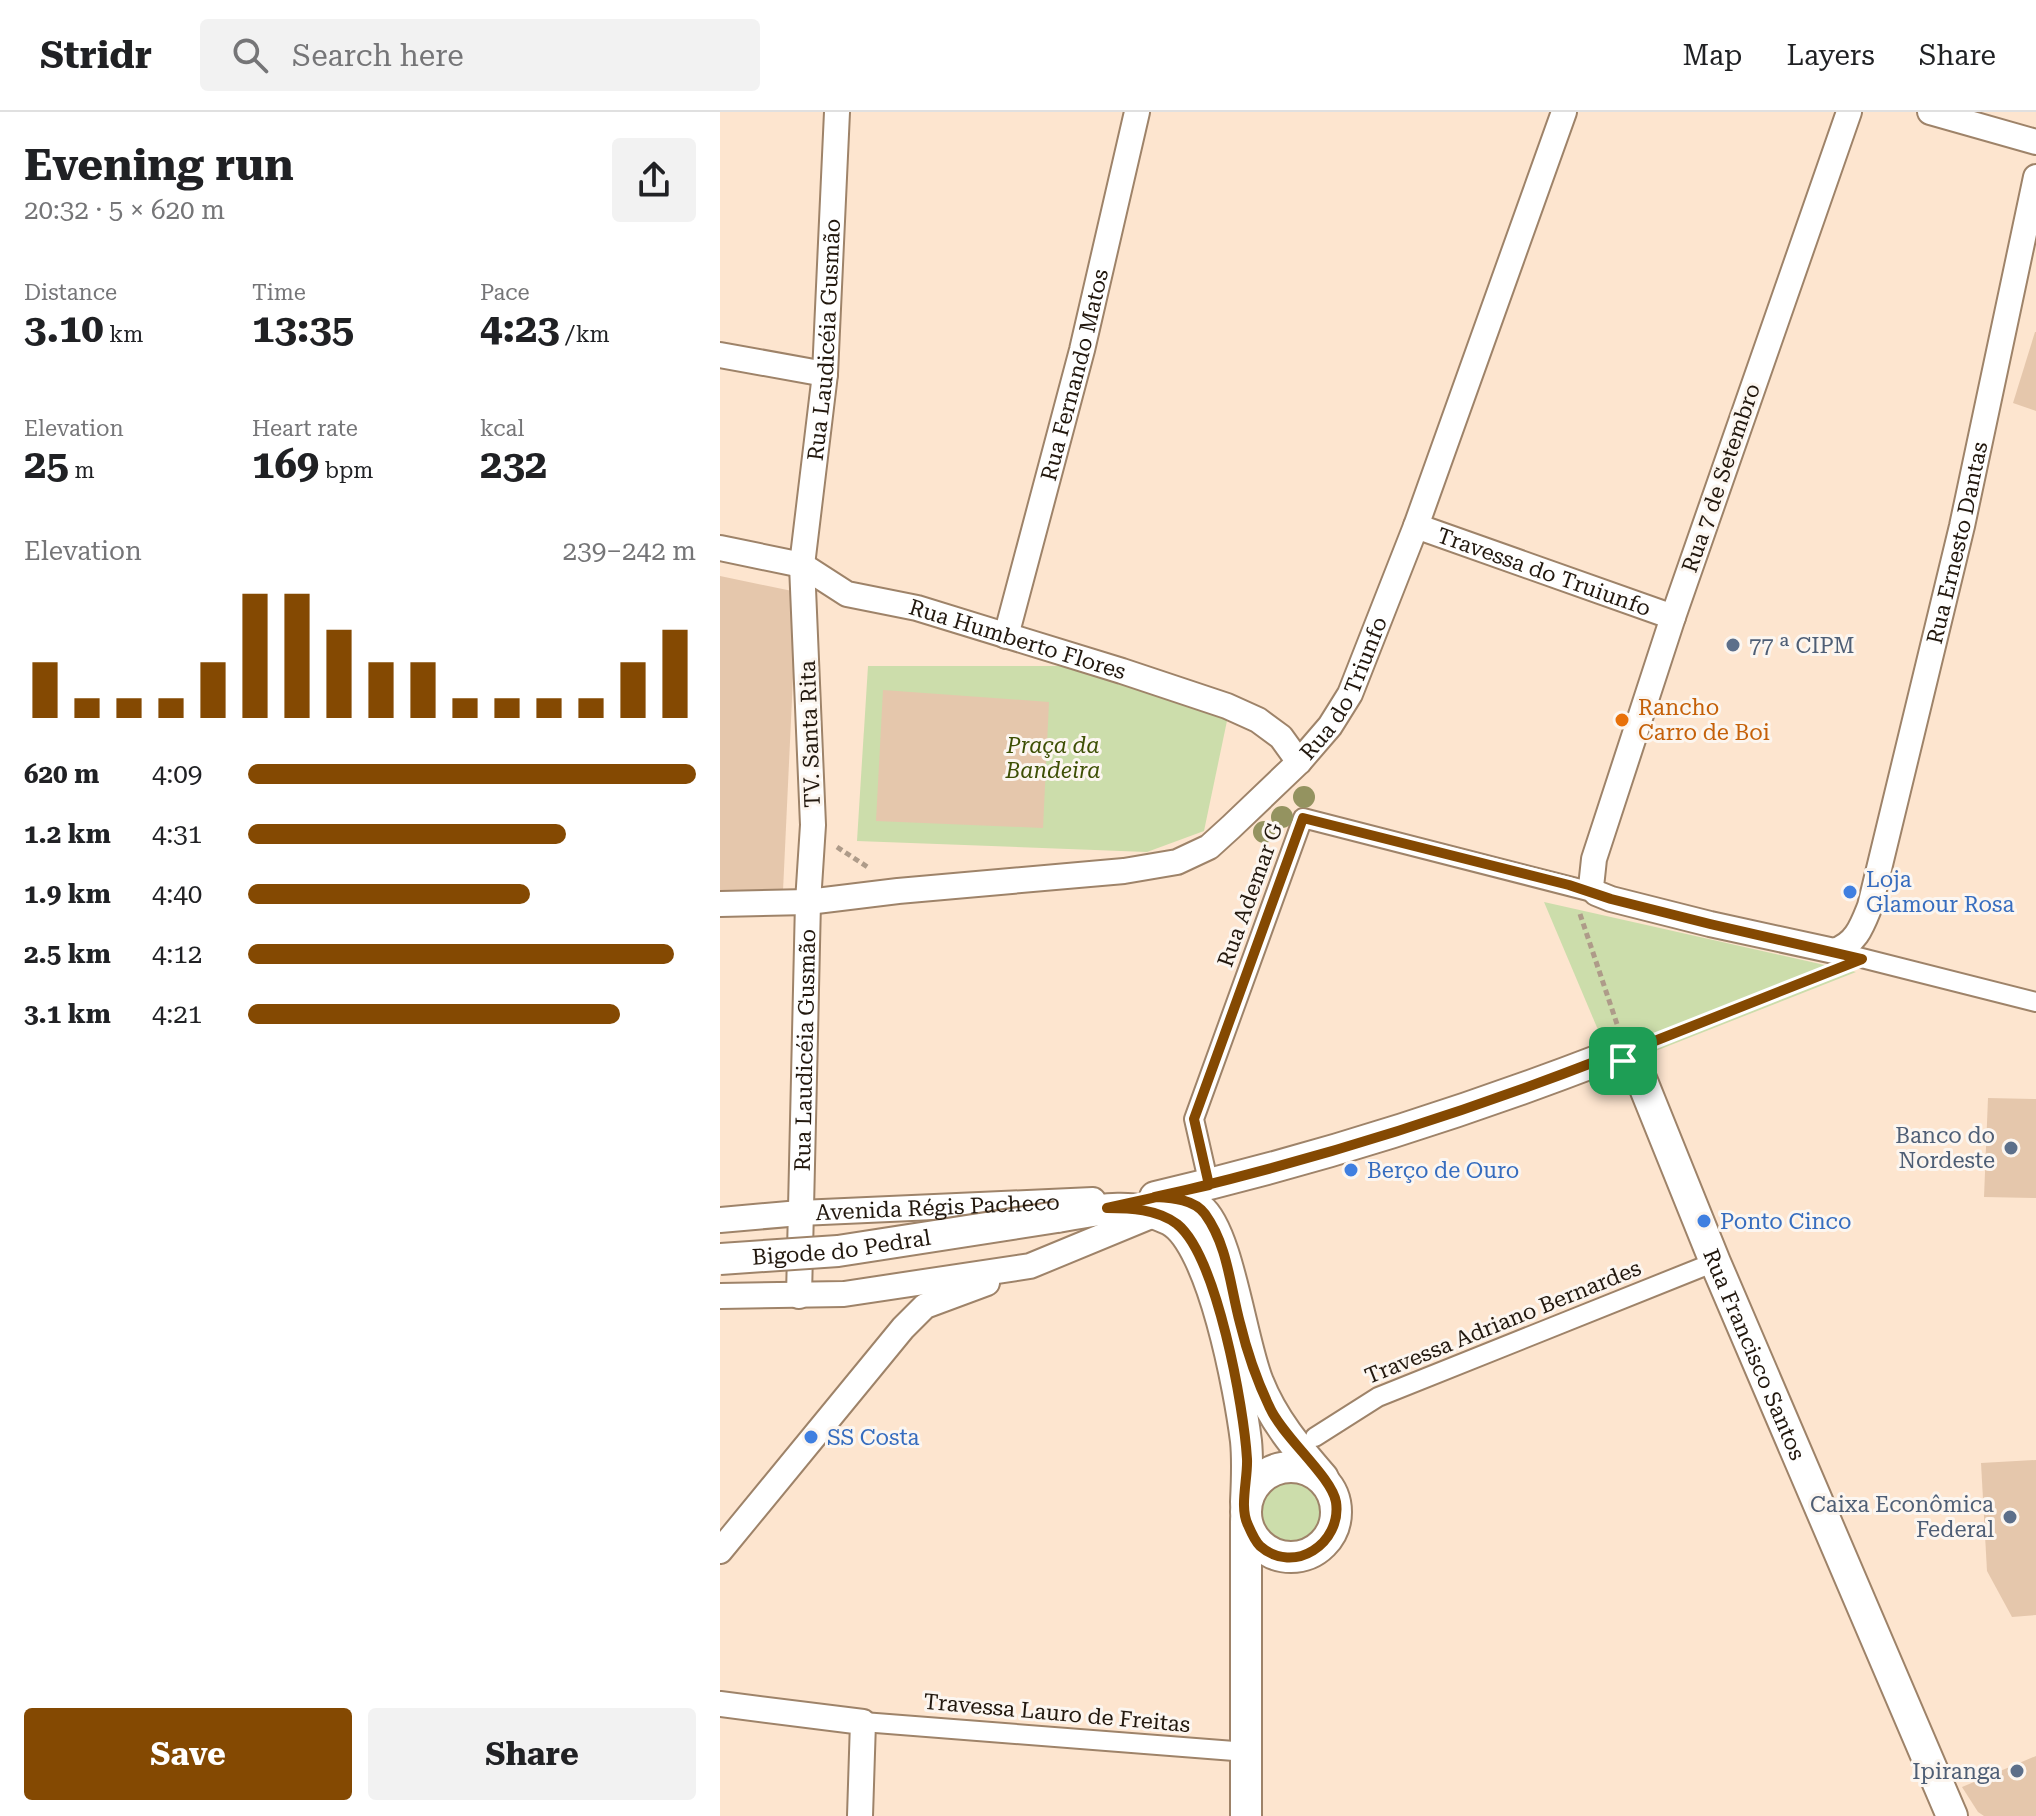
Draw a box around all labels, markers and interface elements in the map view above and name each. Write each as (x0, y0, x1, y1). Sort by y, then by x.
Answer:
search box (200, 19, 760, 91)
text: Stridr (40, 33, 152, 77)
icon: search (228, 33, 272, 77)
text: Search here (292, 38, 464, 73)
text: Map (1683, 39, 1742, 72)
text: Layers (1786, 39, 1875, 72)
text: Share (1919, 39, 1996, 72)
button: share (612, 138, 696, 222)
text: Evening run (24, 139, 294, 191)
text: 20:32 · 5 × 620 m (24, 195, 225, 225)
street label: Rua Laudicéia Gusmão (802, 218, 845, 462)
street label: Rua Fernando Matos (1035, 267, 1113, 483)
text: Distance (24, 280, 117, 305)
text: Time (252, 280, 306, 305)
text: Pace (480, 280, 530, 305)
text: 3.10 (24, 305, 104, 352)
text: 13:35 (252, 305, 354, 352)
text: 4:23 (480, 305, 560, 352)
text: km (104, 322, 143, 347)
text: /km (560, 322, 610, 347)
street label: Rua 7 de Setembro (1677, 380, 1765, 576)
text: Elevation (24, 416, 124, 441)
text: Heart rate (252, 416, 358, 441)
text: kcal (480, 416, 524, 441)
street label: Rua Ernesto Dantas (1921, 439, 1992, 646)
text: 25 (24, 441, 69, 488)
text: 169 (252, 441, 319, 488)
text: 232 (480, 441, 547, 488)
text: m (69, 458, 94, 483)
text: bpm (319, 458, 373, 483)
street label: Travessa do Truiunfo (1434, 522, 1654, 621)
text: Elevation (24, 536, 142, 566)
text: 239–242 m (563, 536, 696, 566)
street label: Rua Humberto Flores (906, 594, 1129, 684)
street label: Rua do Triunfo (1294, 613, 1392, 764)
place label: 77 ª CIPM (1749, 633, 1854, 658)
marker: 77 ª CIPM (1724, 636, 1742, 654)
street label: TV. Santa Rita (795, 660, 825, 808)
place label: Rancho Carro de Boi (1638, 695, 1770, 745)
marker: Rancho Carro de Boi (1613, 711, 1631, 729)
park label: Praça da Bandeira (1004, 733, 1101, 783)
text: 620 m (24, 759, 99, 789)
text: 4:09 (152, 759, 202, 789)
text: 1.2 km (24, 819, 111, 849)
text: 4:31 (152, 819, 202, 849)
street label: Rua Ademar G (1212, 820, 1288, 970)
place label: Loja Glamour Rosa (1866, 867, 2014, 917)
text: 1.9 km (24, 879, 111, 909)
text: 4:40 (152, 879, 202, 909)
marker: Loja Glamour Rosa (1841, 883, 1859, 901)
street label: Rua Laudicéia Gusmão (789, 928, 820, 1172)
text: 2.5 km (24, 939, 111, 969)
text: 4:12 (152, 939, 202, 969)
text: 3.1 km (24, 999, 111, 1029)
text: 4:21 (152, 999, 202, 1029)
pin (1589, 1027, 1657, 1095)
icon: arrive (1601, 1039, 1645, 1083)
place label: Banco do Nordeste (1895, 1123, 1995, 1173)
marker: Banco do Nordeste (2002, 1139, 2020, 1157)
place label: Berço de Ouro (1367, 1158, 1519, 1183)
marker: Berço de Ouro (1342, 1161, 1360, 1179)
street label: Avenida Régis Pacheco (815, 1189, 1060, 1225)
place label: Ponto Cinco (1720, 1209, 1851, 1234)
marker: Ponto Cinco (1695, 1212, 1713, 1230)
street label: Bigode do Pedral (751, 1224, 933, 1269)
street label: Rua Francisco Santos (1698, 1245, 1811, 1464)
street label: Travessa Adriano Bernardes (1361, 1255, 1645, 1389)
place label: SS Costa (827, 1425, 920, 1450)
marker: SS Costa (802, 1428, 820, 1446)
place label: Caixa Econômica Federal (1810, 1492, 1994, 1542)
marker: Caixa Econômica Federal (2001, 1508, 2019, 1526)
street label: Travessa Lauro de Freitas (923, 1689, 1191, 1737)
button: Save (24, 1708, 352, 1800)
button: Share (368, 1708, 696, 1800)
place label: Ipiranga (1912, 1759, 2001, 1784)
marker: Ipiranga (2008, 1762, 2026, 1780)

